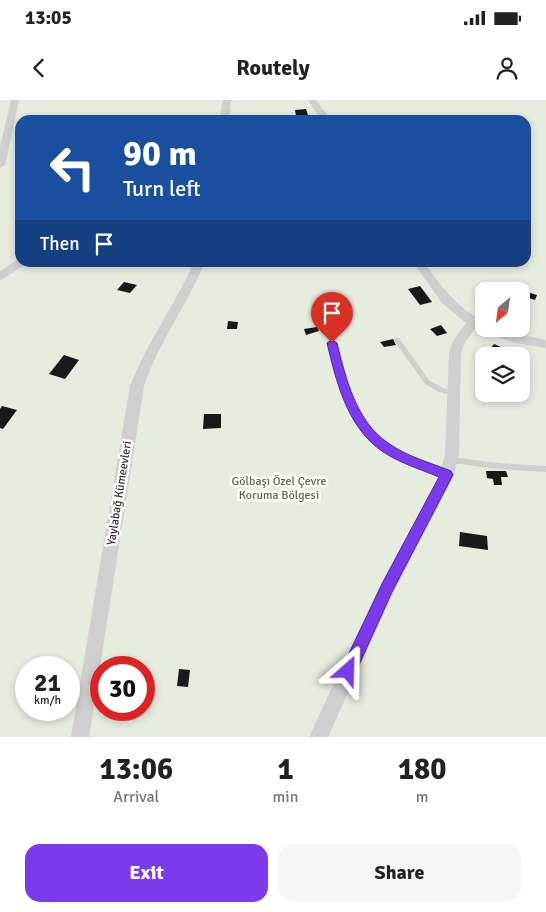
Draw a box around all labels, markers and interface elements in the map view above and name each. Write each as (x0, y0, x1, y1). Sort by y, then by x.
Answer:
text: 13:05 (25, 6, 72, 30)
icon: back (25, 54, 53, 82)
text: Routely (236, 54, 310, 81)
icon: person (493, 54, 521, 82)
text: 90 m (123, 132, 197, 175)
icon: left (40, 135, 105, 200)
text: Turn left (123, 175, 201, 202)
icon: arrive (90, 230, 118, 258)
text: Then (40, 232, 80, 256)
north arrow (475, 282, 530, 338)
map controls (475, 282, 530, 402)
pin (311, 292, 353, 343)
icon: arrive (318, 299, 346, 327)
button: layers (475, 347, 530, 402)
street label: Yaylabağ Kümeevleri (104, 440, 135, 546)
park label: Gölbaşı Özel Çevre Koruma Bölgesi (232, 474, 326, 503)
position arrow (321, 644, 373, 696)
speed limit sign: 30 (90, 656, 155, 721)
text: 21 (34, 667, 61, 698)
text: km/h (34, 693, 61, 708)
text: 13:06 (99, 751, 173, 788)
text: 1 (277, 751, 294, 788)
text: 180 (398, 751, 446, 788)
text: Arrival (113, 787, 159, 807)
text: min (273, 787, 298, 807)
text: m (416, 787, 429, 807)
button: Exit (25, 844, 268, 902)
button: Share (278, 844, 521, 902)

